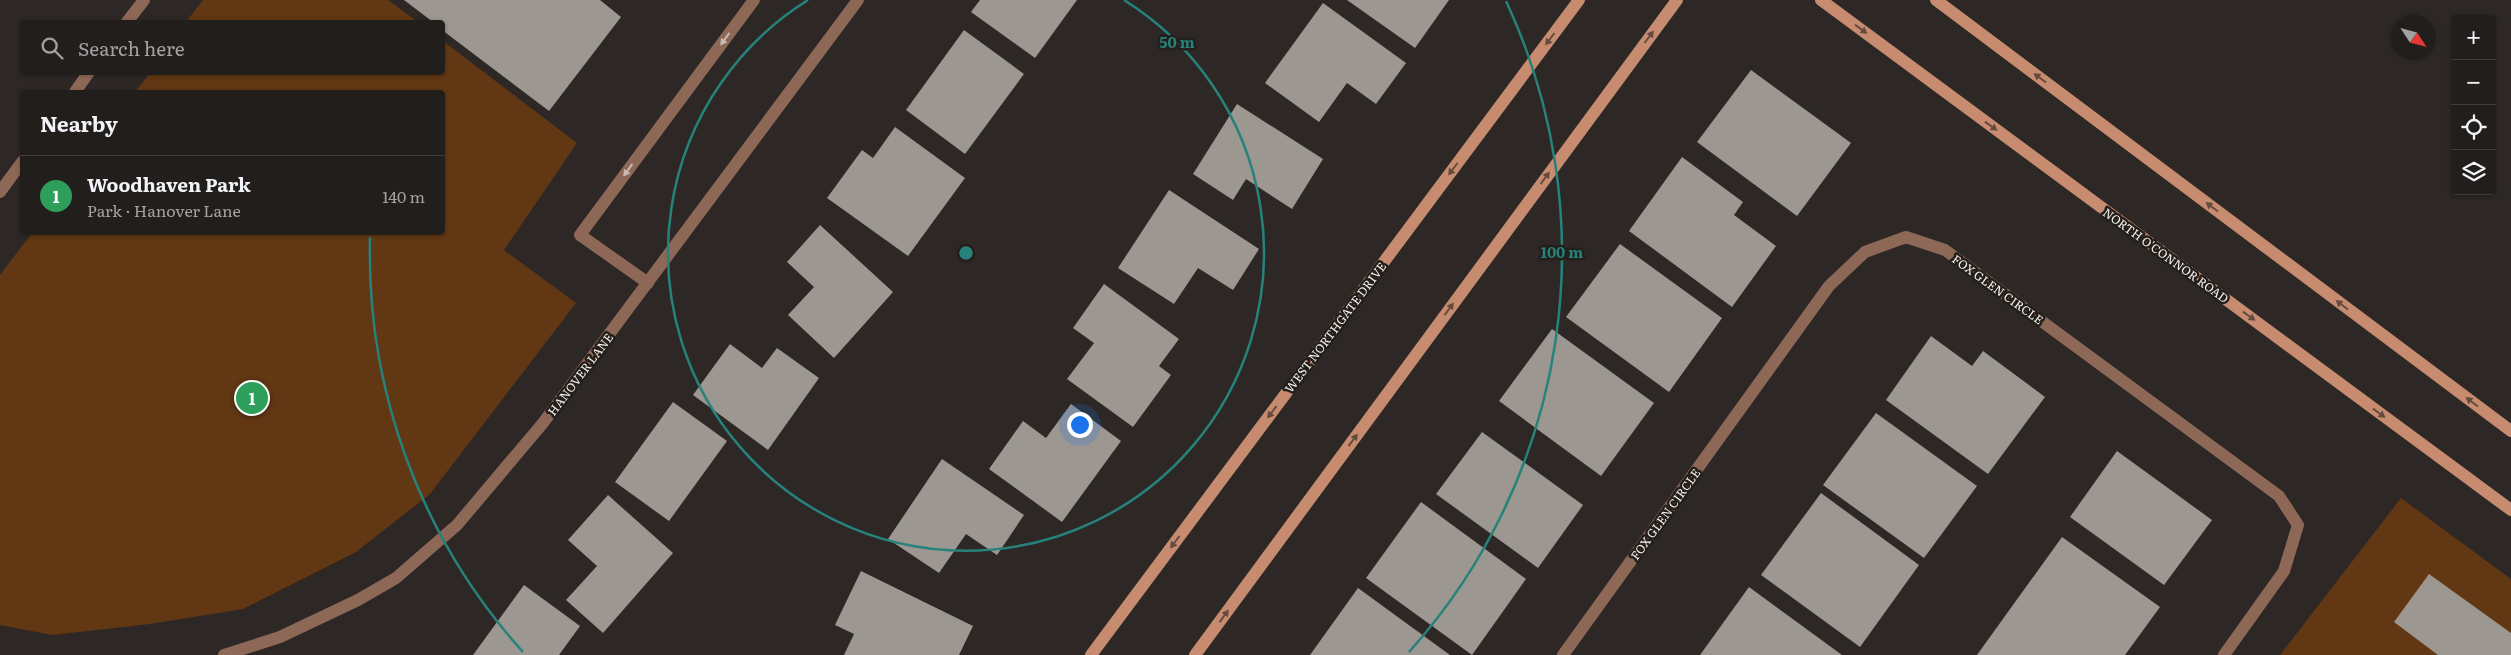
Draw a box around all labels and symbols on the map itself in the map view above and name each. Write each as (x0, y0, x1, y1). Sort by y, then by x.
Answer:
north arrow (2391, 15, 2436, 60)
one-way arrow (1854, 24, 1868, 34)
text: 50 m (1159, 30, 1195, 53)
one-way arrow (1643, 31, 1654, 44)
one-way arrow (719, 32, 730, 45)
one-way arrow (1544, 32, 1555, 45)
one-way arrow (2034, 72, 2047, 83)
one-way arrow (1984, 120, 1997, 131)
one-way arrow (1447, 162, 1458, 175)
one-way arrow (623, 163, 633, 177)
one-way arrow (1539, 172, 1550, 185)
one-way arrow (2205, 202, 2219, 212)
street label: NORTH O'CONNOR ROAD (2099, 203, 2233, 307)
text: 100 m (1541, 240, 1583, 263)
centre of rings (957, 244, 975, 262)
street label: FOX GLEN CIRCLE (1949, 250, 2048, 328)
street label: WEST NORTHGATE DRIVE (1280, 258, 1390, 396)
one-way arrow (2335, 300, 2349, 310)
one-way arrow (1444, 302, 1454, 316)
one-way arrow (2242, 311, 2256, 321)
street label: HANOVER LANE (543, 329, 617, 419)
pin: 1 (236, 379, 268, 417)
one-way arrow (2465, 397, 2479, 407)
one-way arrow (1267, 405, 1277, 419)
one-way arrow (2372, 407, 2385, 418)
your location (1067, 412, 1093, 438)
one-way arrow (1348, 433, 1358, 447)
street label: FOX GLEN CIRCLE (1626, 464, 1704, 563)
one-way arrow (1170, 535, 1180, 549)
one-way arrow (1219, 609, 1229, 623)

